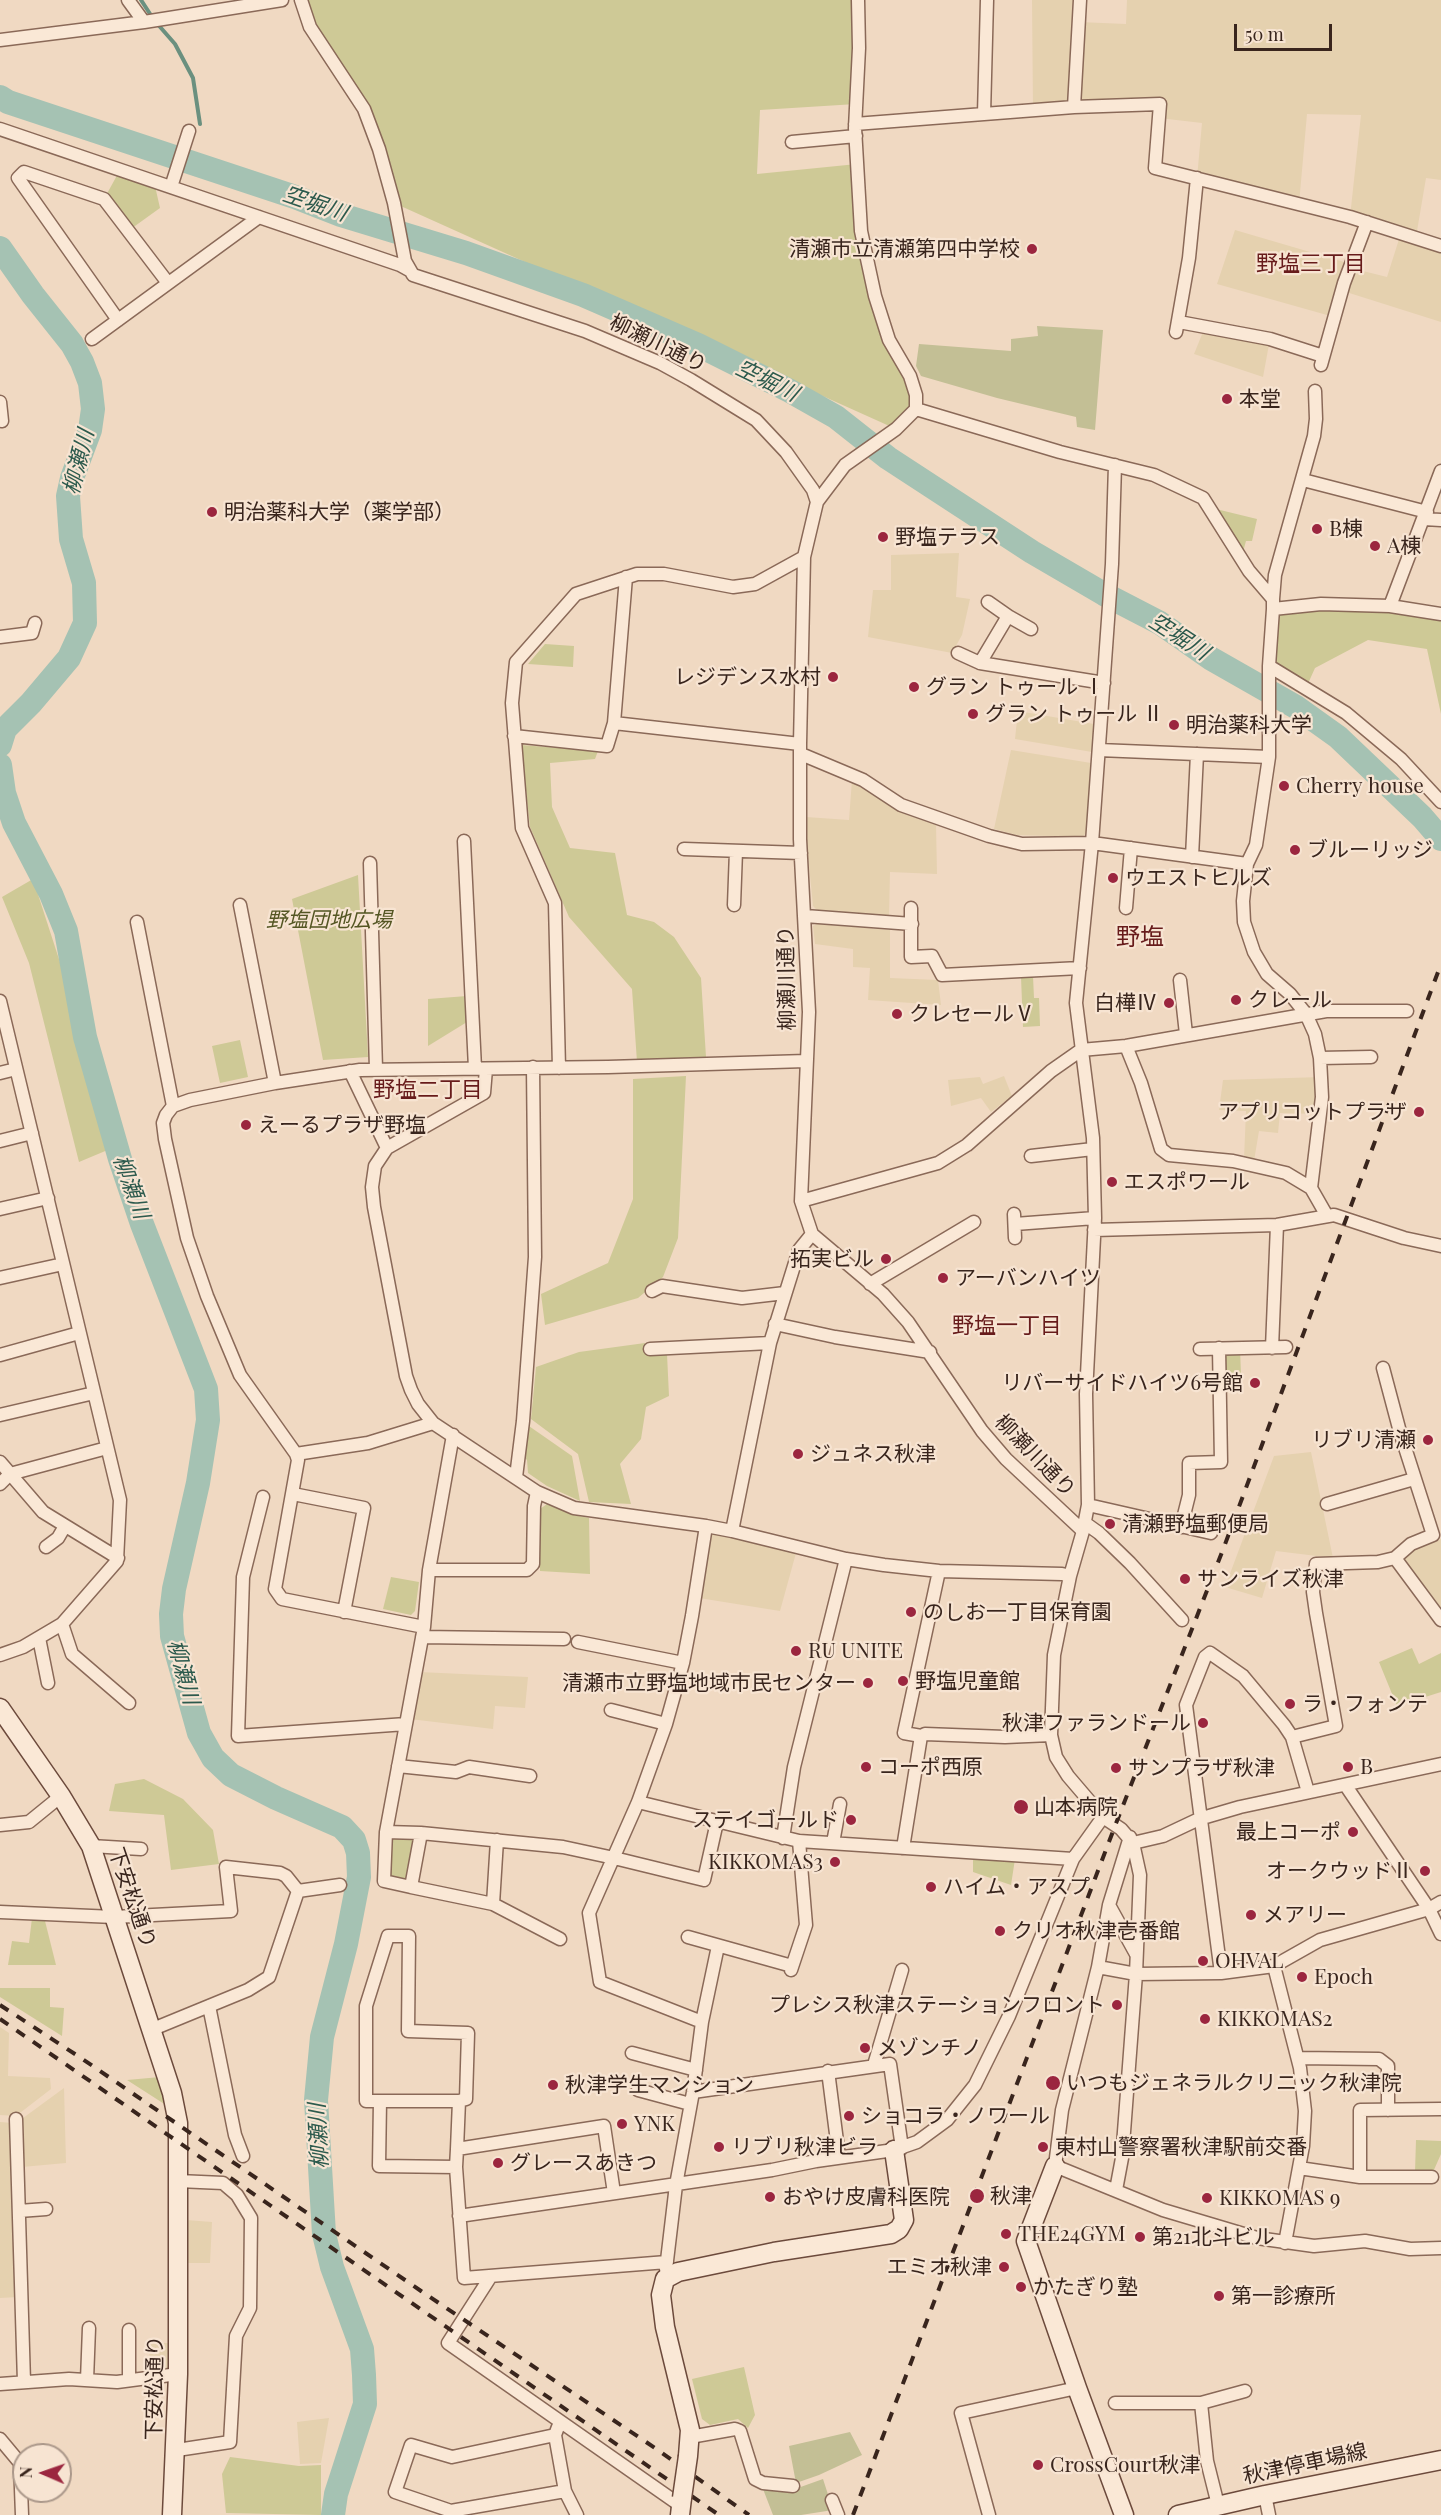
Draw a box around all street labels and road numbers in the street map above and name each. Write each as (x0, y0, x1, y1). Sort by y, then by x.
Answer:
street label: 柳瀬川通り (605, 310, 711, 378)
street label: 柳瀬川通り (773, 925, 801, 1031)
street label: 柳瀬川通り (989, 1409, 1081, 1503)
street label: 下安松通り (103, 1844, 161, 1952)
street label: 下安松通り (141, 2335, 169, 2441)
street label: 秋津停車場線 (1241, 2439, 1369, 2489)

